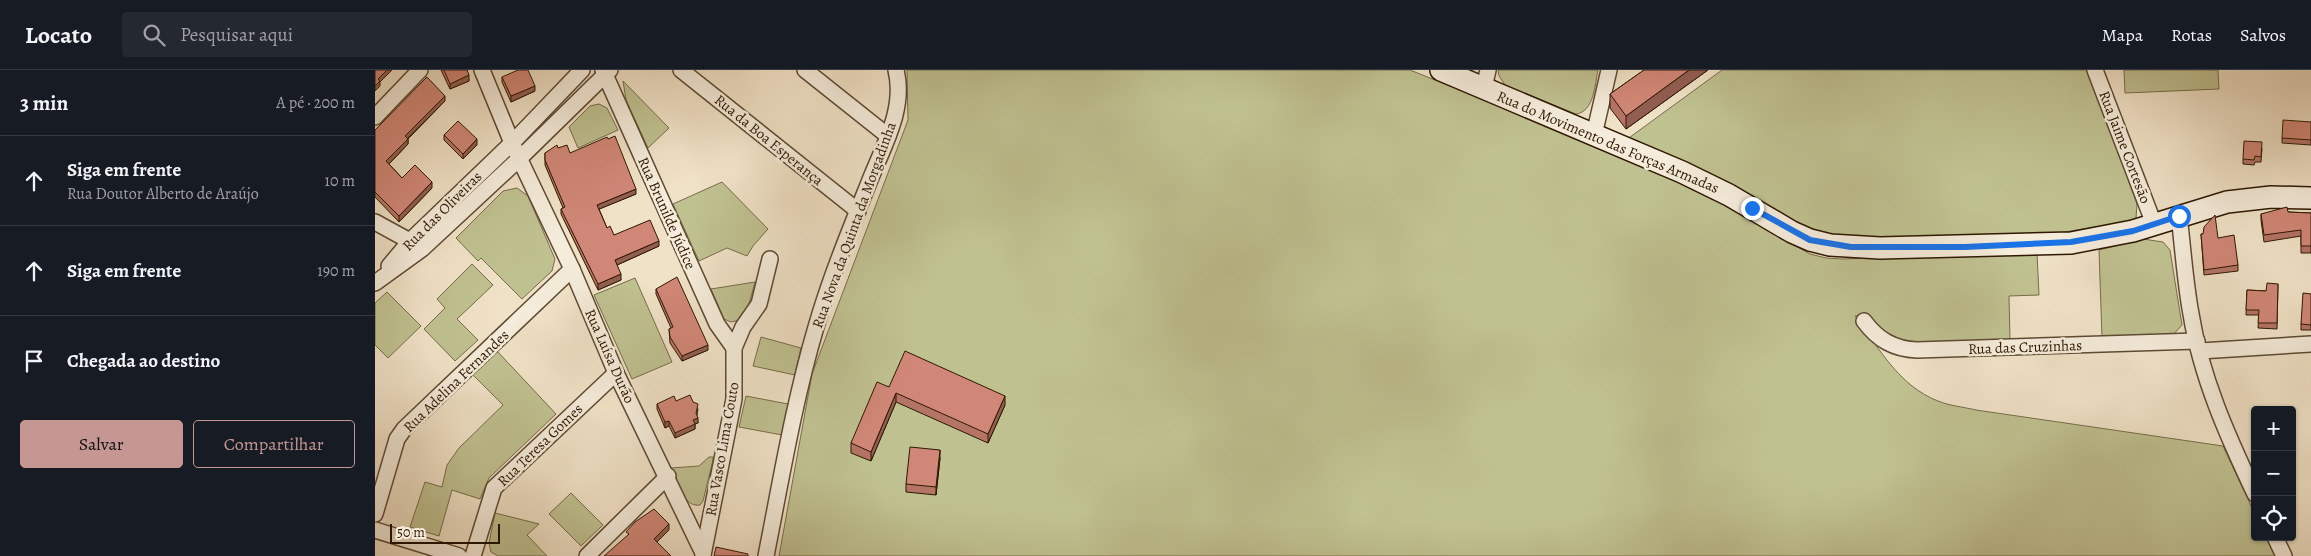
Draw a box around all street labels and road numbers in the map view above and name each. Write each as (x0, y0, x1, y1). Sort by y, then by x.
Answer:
street label: Rua do Movimento das Forças Armadas (1494, 86, 1722, 198)
street label: Rua Jaime Cortesão (2094, 88, 2156, 206)
street label: Rua da Boa Esperança (710, 90, 828, 190)
street label: Rua Nova da Quinta da Morgadinha (807, 119, 901, 331)
street label: Rua Brunilde Júdice (633, 154, 701, 273)
street label: Rua das Oliveiras (398, 167, 486, 255)
street label: Rua Luísa Durão (580, 306, 640, 406)
street label: Rua Adelina Fernandes (399, 325, 513, 437)
street label: Rua das Cruzinhas (1968, 335, 2082, 359)
street label: Rua Vasco Lima Couto (700, 380, 744, 518)
street label: Rua Teresa Gomes (493, 399, 587, 491)

